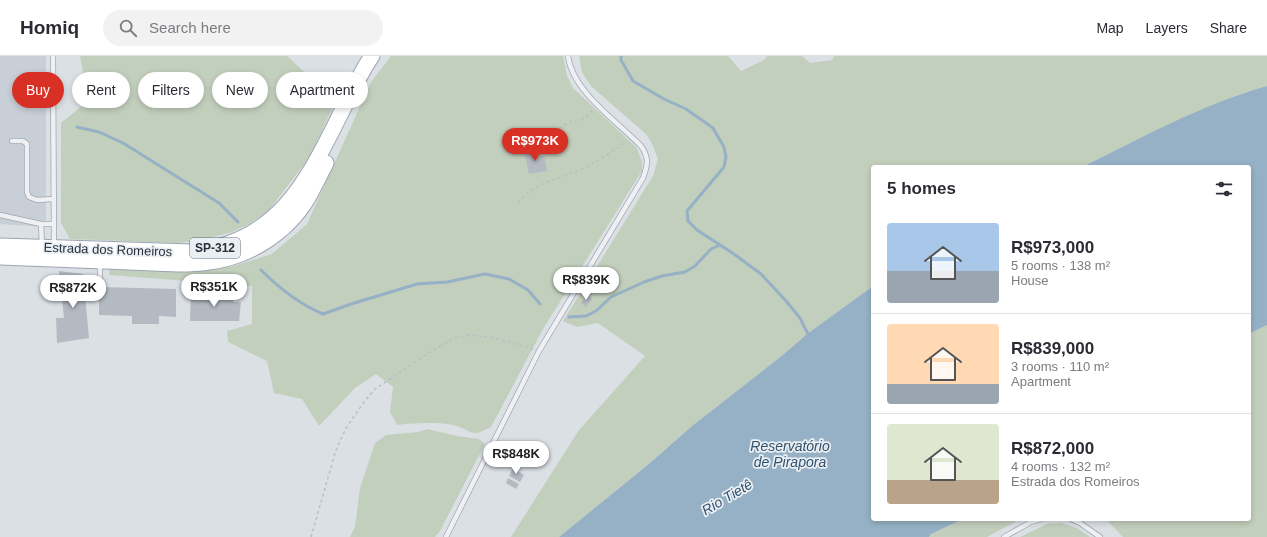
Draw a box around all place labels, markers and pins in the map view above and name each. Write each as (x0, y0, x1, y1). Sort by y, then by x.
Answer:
pin: R$973K (502, 128, 568, 162)
pin: R$839K (553, 267, 619, 301)
pin: R$351K (181, 274, 247, 308)
pin: R$872K (40, 275, 106, 309)
pin: R$848K (483, 441, 549, 475)

